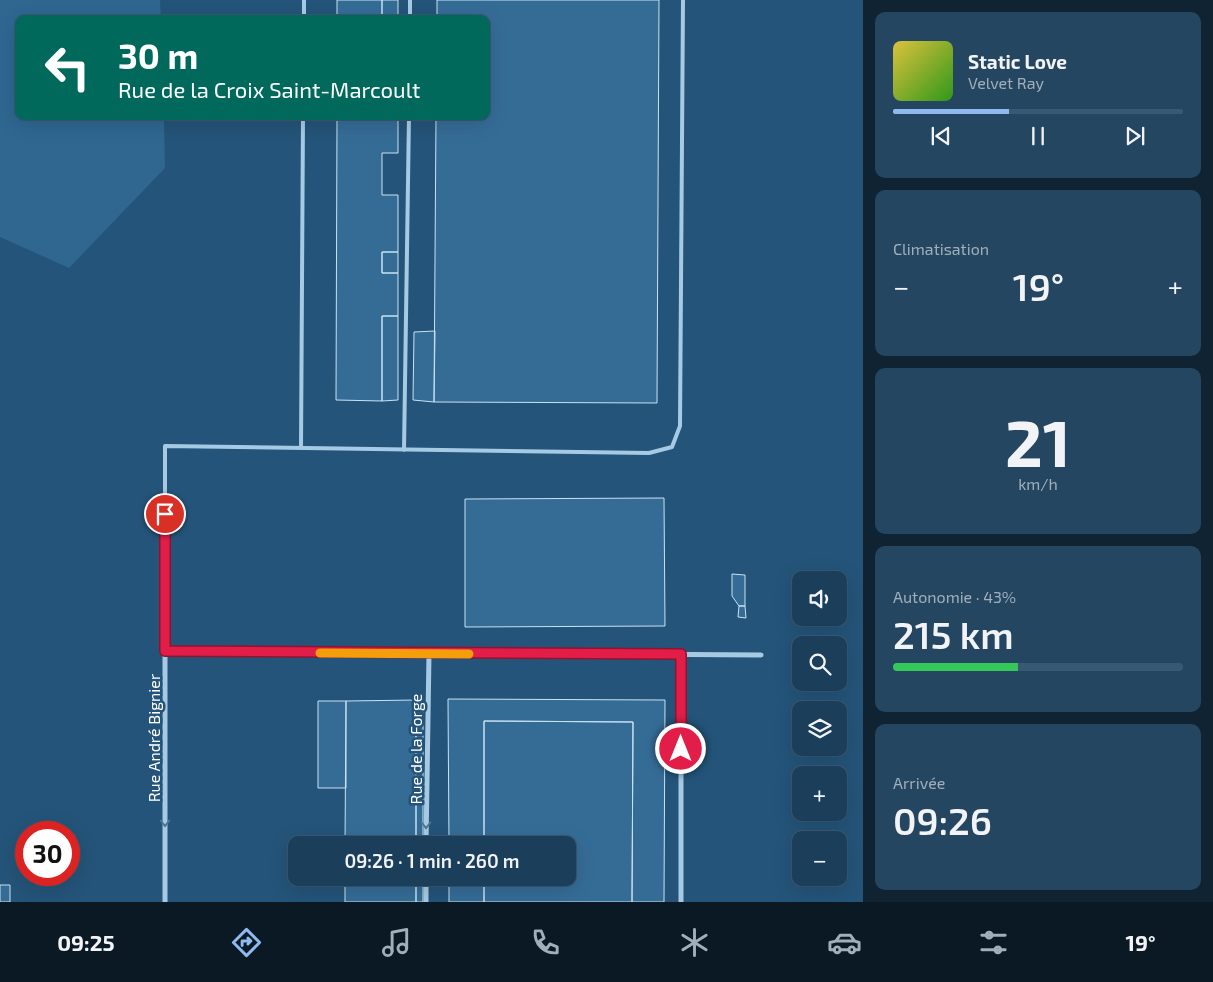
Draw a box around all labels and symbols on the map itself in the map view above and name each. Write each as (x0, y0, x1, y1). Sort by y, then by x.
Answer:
pin (144, 493, 186, 535)
street label: Rue André Bignier (144, 673, 163, 802)
street label: Rue de la Forge (406, 694, 425, 804)
position arrow (654, 722, 706, 774)
one-way arrow (160, 819, 170, 827)
speed limit sign: 30 (15, 821, 80, 886)
one-way arrow (421, 822, 431, 829)

